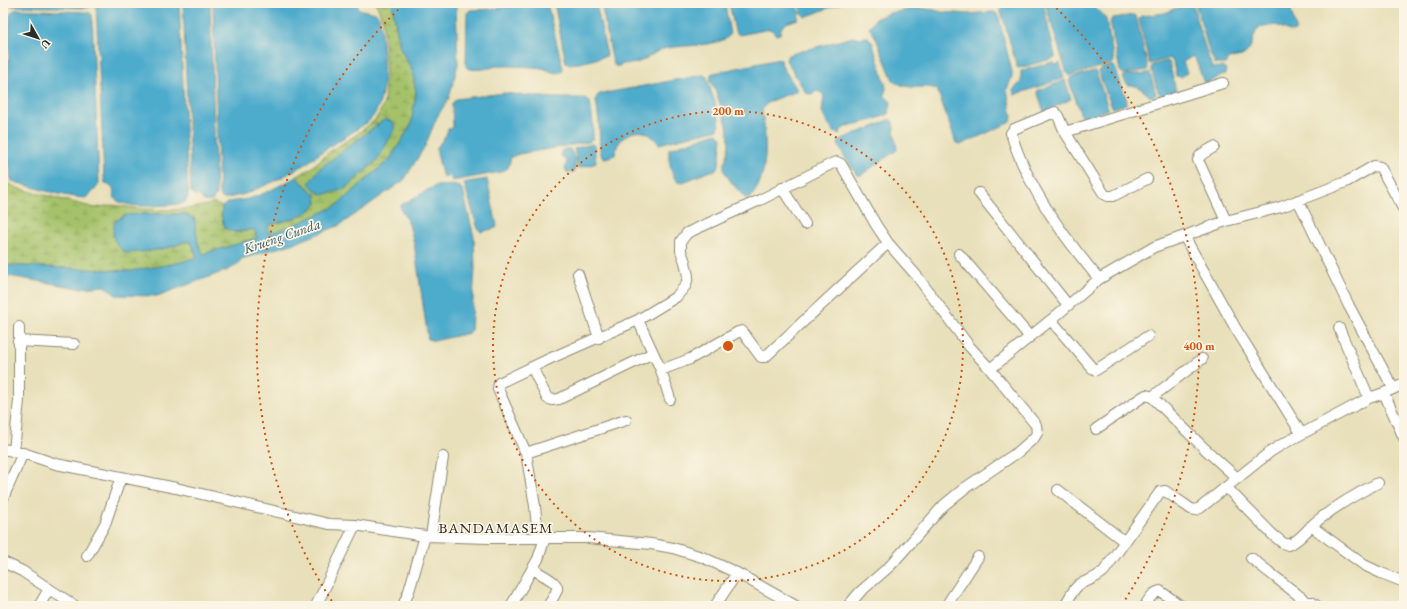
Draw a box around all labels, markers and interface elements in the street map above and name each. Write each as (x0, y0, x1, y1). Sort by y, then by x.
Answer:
north arrow (18, 18, 58, 58)
text: U (37, 37, 54, 53)
text: 200 m (712, 103, 744, 119)
water label: Krueng Cunda (240, 214, 323, 258)
text: 400 m (1183, 338, 1215, 354)
centre of rings (721, 339, 735, 353)
district label: BANDAMASEM (438, 518, 554, 537)

